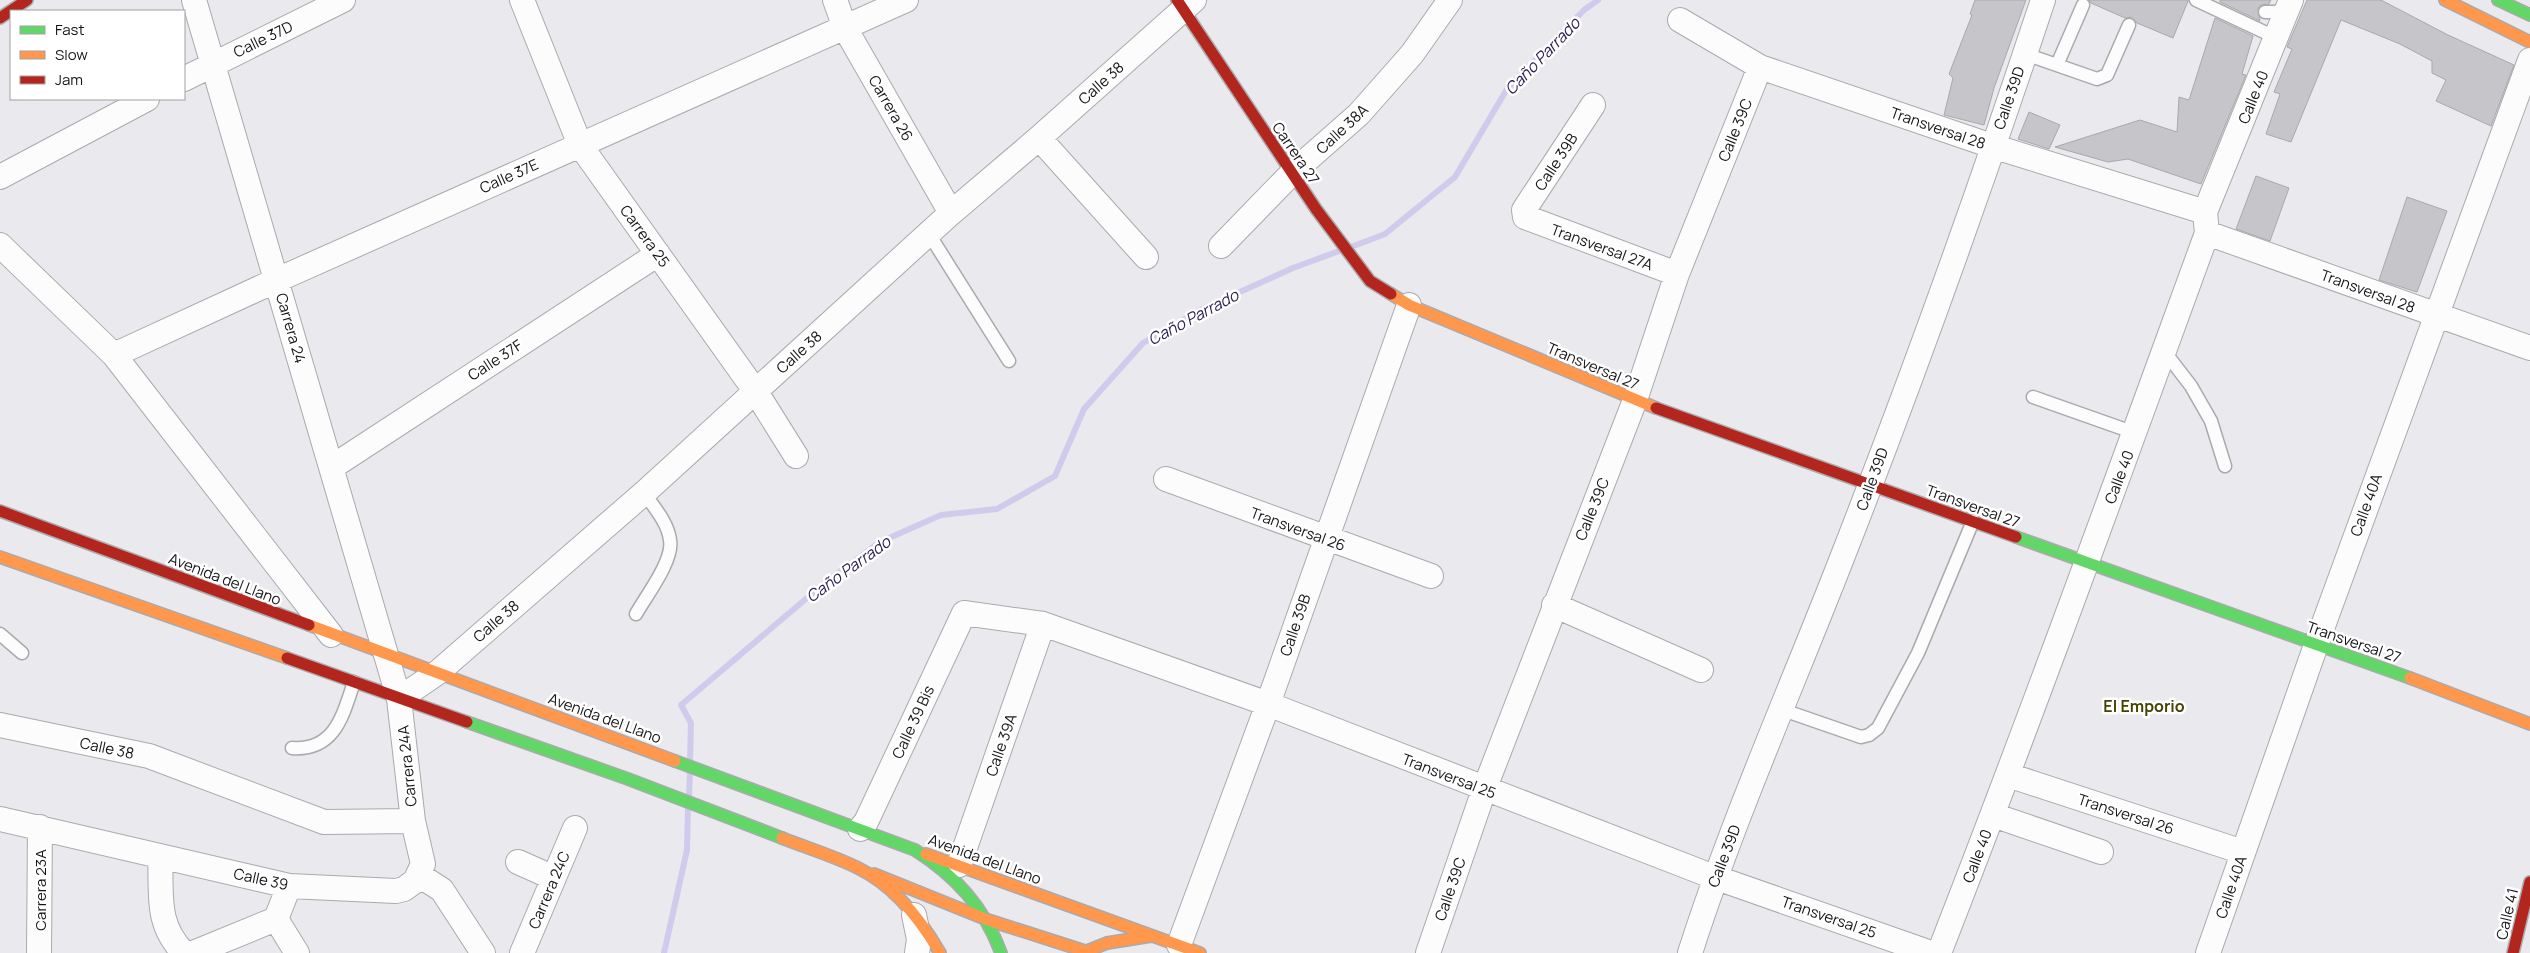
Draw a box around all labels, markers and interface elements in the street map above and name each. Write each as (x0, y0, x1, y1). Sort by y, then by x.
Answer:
legend (10, 10, 185, 100)
water label: Caño Parrado (1499, 11, 1586, 100)
street label: Calle 37D (230, 16, 296, 62)
text: Fast (55, 19, 84, 40)
text: Slow (55, 44, 88, 65)
street label: Calle 38 (1074, 57, 1128, 109)
street label: Calle 39D (1988, 64, 2030, 132)
street label: Calle 40 (2233, 67, 2273, 127)
text: Jam (55, 69, 83, 90)
street label: Carrera 26 (864, 71, 918, 145)
street label: Calle 39C (1713, 95, 1757, 165)
street label: Calle 38A (1311, 99, 1373, 159)
street label: Transversal 28 (1888, 102, 1988, 154)
street label: Carrera 27 (1267, 118, 1325, 188)
street label: Calle 39B (1530, 129, 1582, 195)
street label: Calle 37E (476, 154, 542, 198)
street label: Carrera 25 (615, 201, 675, 271)
street label: Transversal 27A (1548, 219, 1656, 275)
street label: Transversal 28 (2318, 264, 2418, 318)
water label: Caño Parrado (1144, 283, 1244, 350)
street label: Carrera 24 (271, 290, 311, 366)
street label: Calle 38 (772, 326, 826, 378)
street label: Calle 37F (464, 334, 527, 385)
street label: Transversal 27 (1544, 337, 1642, 395)
street label: Calle 39D (1851, 445, 1893, 513)
street label: Calle 40 (2099, 447, 2139, 507)
street label: Calle 40A (2345, 470, 2387, 539)
street label: Calle 39C (1570, 474, 1614, 544)
street label: Transversal 27 (1923, 479, 2023, 533)
street label: Transversal 26 (1247, 502, 1349, 556)
water label: Caño Parrado (801, 530, 896, 607)
street label: Avenida del Llano (166, 548, 284, 610)
street label: Calle 39B (1275, 591, 1315, 659)
street label: Calle 38 (468, 595, 524, 647)
street label: Transversal 27 (2304, 616, 2404, 668)
street label: Calle 39 Bis (887, 682, 939, 762)
street label: Avenida del Llano (546, 688, 665, 748)
district label: El Emporio (2103, 695, 2185, 717)
street label: Calle 39A (980, 710, 1022, 779)
street label: Carrera 24A (392, 724, 422, 808)
street label: Calle 38 (78, 732, 136, 764)
street label: Transversal 25 (1399, 748, 1499, 804)
street label: Transversal 26 (2075, 789, 2177, 839)
street label: Calle 39D (1702, 822, 1746, 890)
street label: Calle 40 (1957, 826, 1997, 886)
street label: Avenida del Llano (926, 829, 1045, 889)
street label: Carrera 24C (523, 848, 575, 932)
street label: Carrera 23A (30, 849, 51, 931)
street label: Calle 40A (2210, 852, 2252, 921)
street label: Calle 39C (1429, 854, 1471, 924)
street label: Calle 39 (232, 863, 290, 895)
street label: Calle 41 (2491, 886, 2523, 942)
street label: Transversal 25 (1779, 891, 1879, 943)

